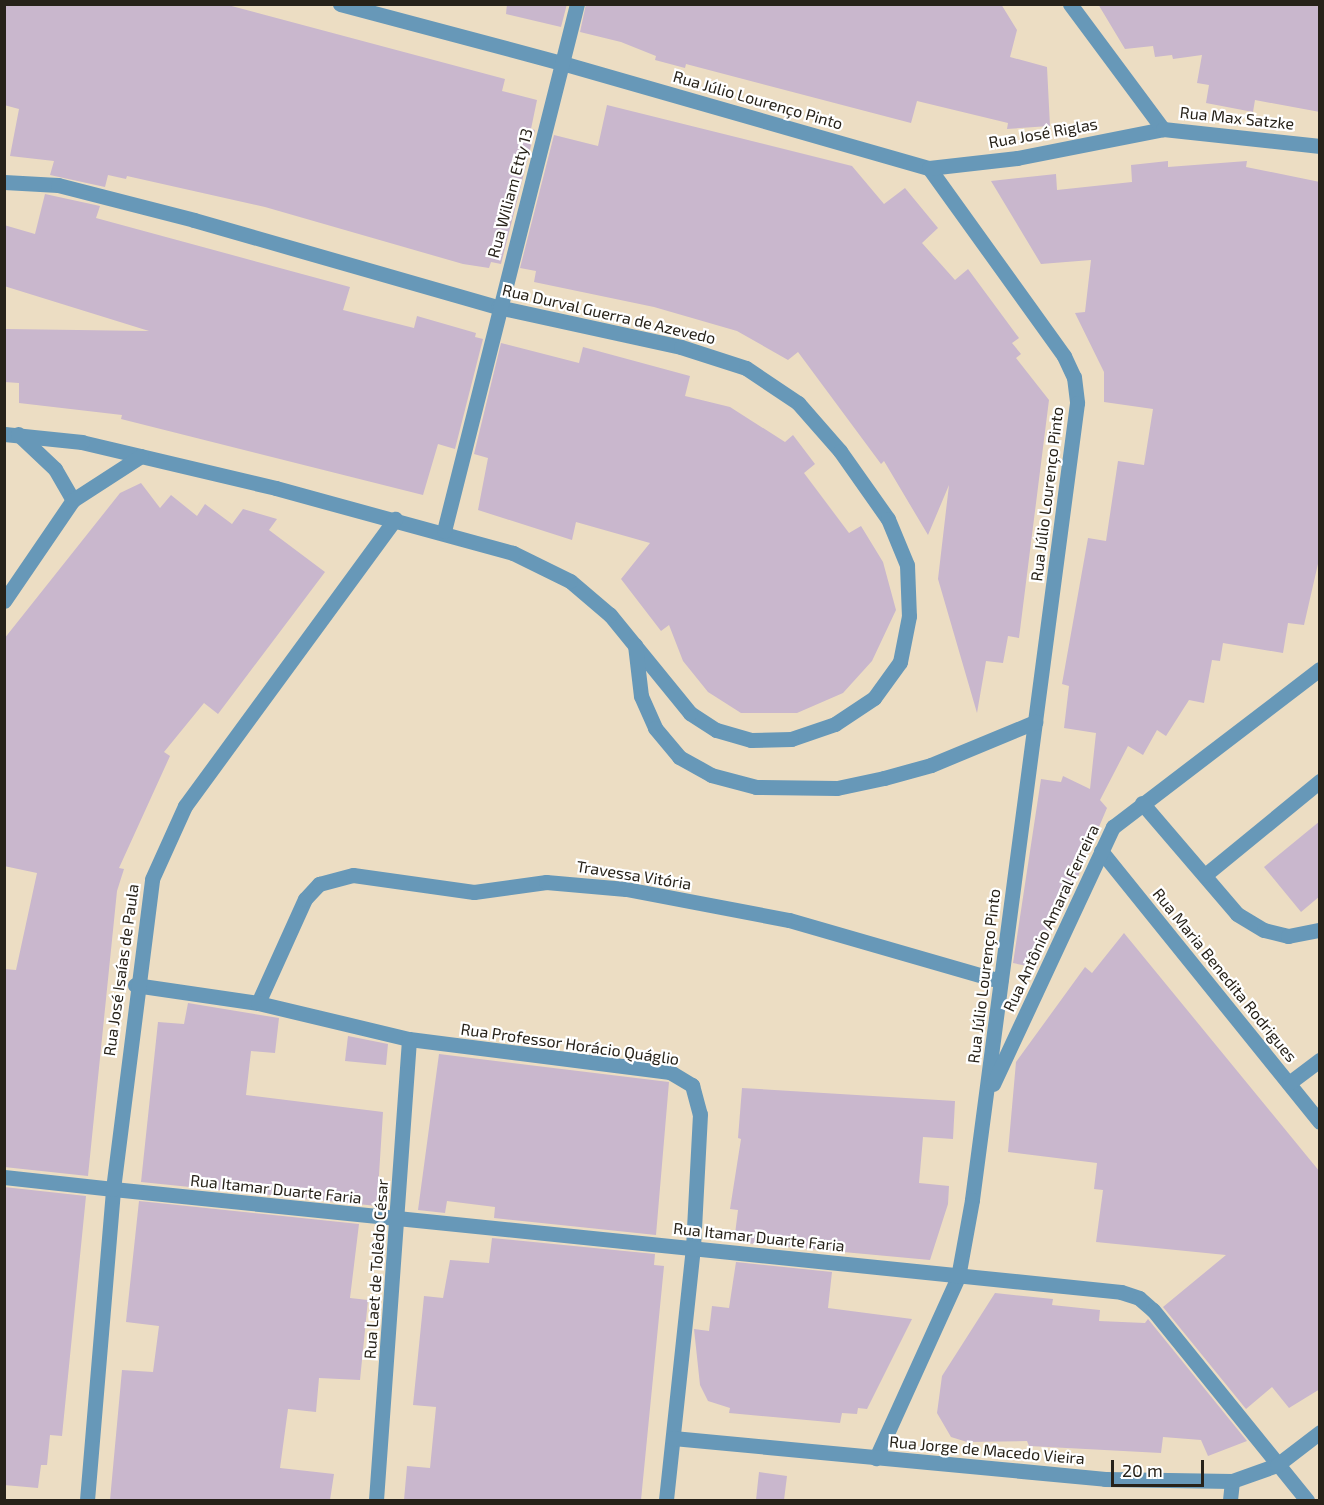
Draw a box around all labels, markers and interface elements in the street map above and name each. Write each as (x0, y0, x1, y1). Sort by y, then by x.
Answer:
street label: Rua Júlio Lourenço Pinto (671, 67, 845, 133)
street label: Rua Max Satzke (1179, 102, 1295, 134)
street label: Rua José Riglas (987, 114, 1099, 152)
street label: Rua Wiliam Etty 13 (483, 126, 537, 260)
street label: Rua Durval Guerra de Azevedo (500, 280, 718, 348)
street label: Rua Júlio Lourenço Pinto (1027, 405, 1067, 583)
street label: Rua Antônio Amaral Ferreira (999, 821, 1103, 1015)
street label: Travessa Vitória (575, 856, 693, 894)
street label: Rua José Isaías de Paula (99, 883, 143, 1057)
street label: Rua Maria Benedita Rodrigues (1149, 884, 1301, 1066)
street label: Rua Júlio Lourenço Pinto (964, 887, 1004, 1065)
street label: Rua Professor Horácio Quáglio (459, 1019, 681, 1069)
street label: Rua Itamar Duarte Faria (189, 1170, 363, 1208)
street label: Rua Laet de Tolêdo César (360, 1178, 392, 1360)
street label: Rua Itamar Duarte Faria (672, 1218, 846, 1256)
street label: Rua Jorge de Macedo Vieira (888, 1432, 1086, 1468)
scale bar (1114, 1448, 1207, 1486)
text: 20 m (1122, 1459, 1163, 1481)

